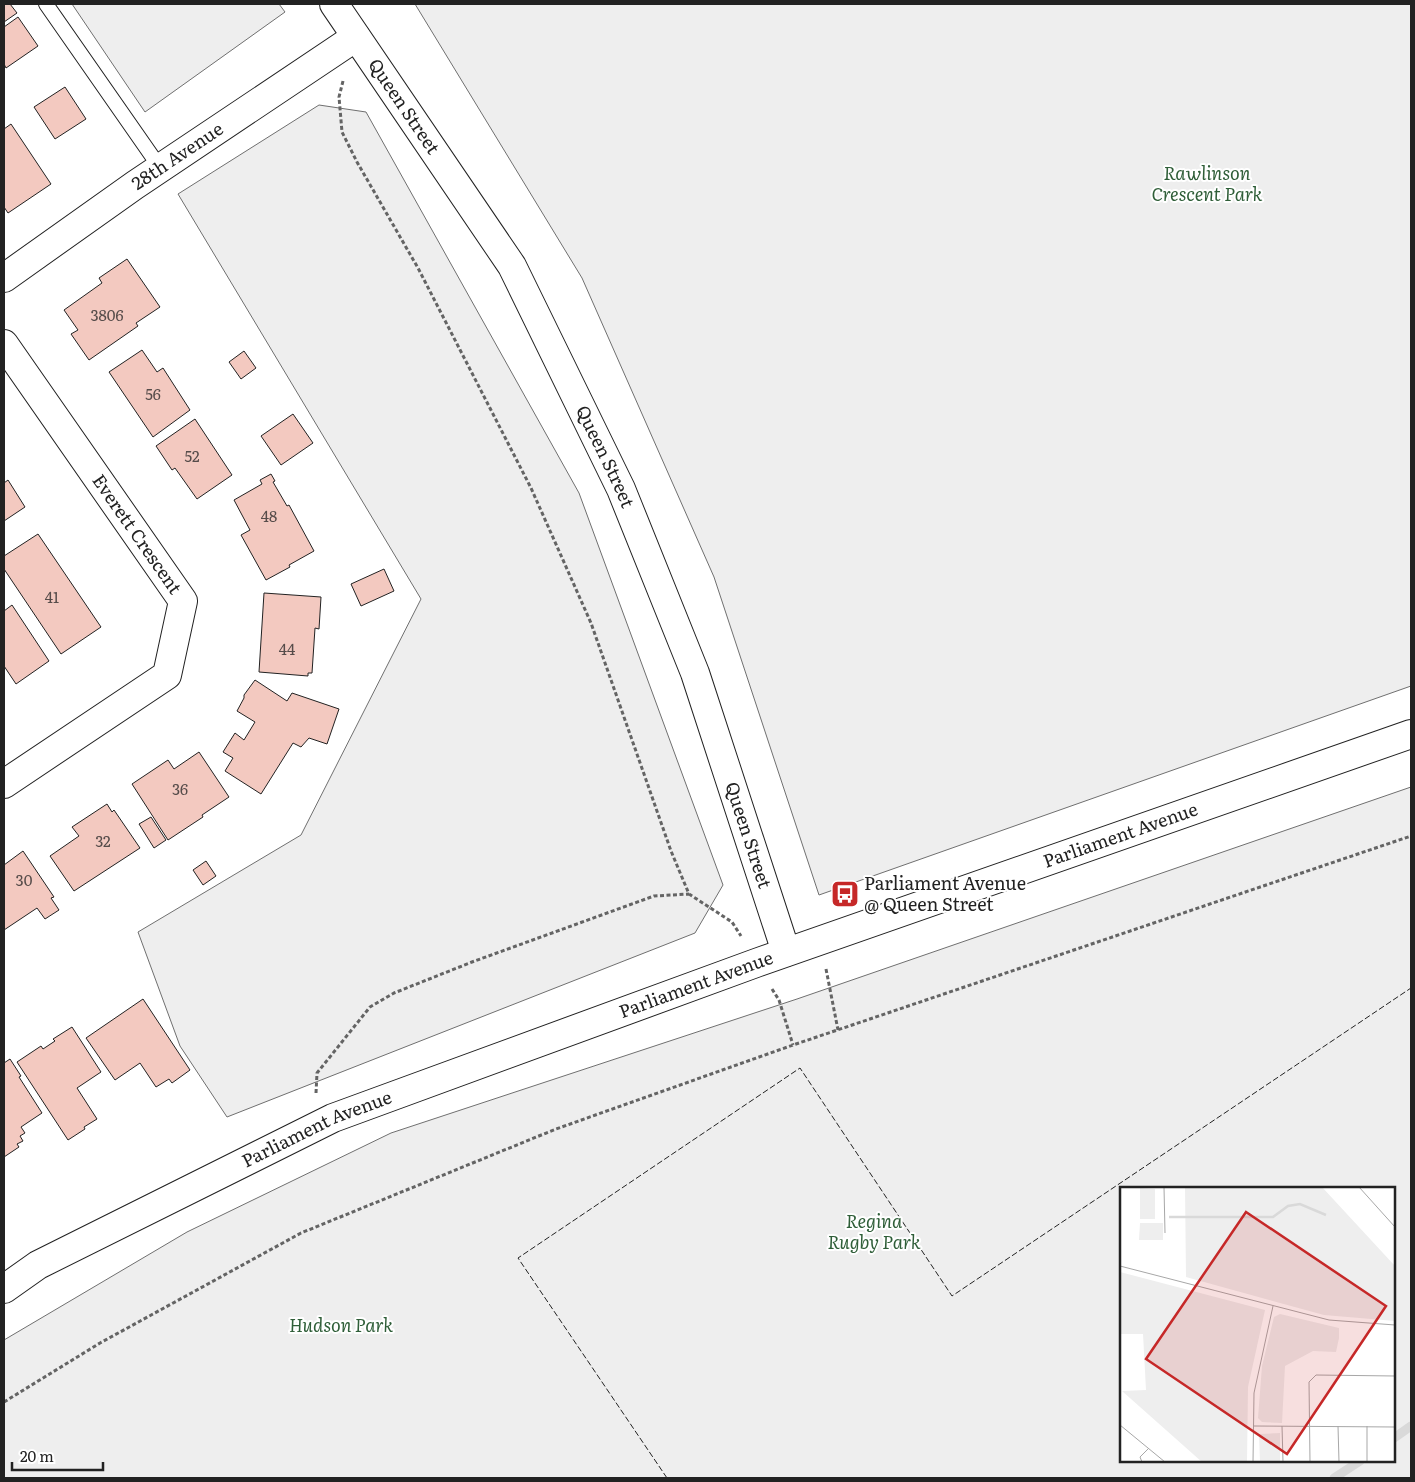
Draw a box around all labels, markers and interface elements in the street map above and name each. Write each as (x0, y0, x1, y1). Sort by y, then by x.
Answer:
street label: Queen Street (363, 52, 448, 160)
street label: 28th Avenue (126, 115, 228, 196)
park label: Rawlinson Crescent Park (1152, 159, 1263, 207)
house number: 3806 (90, 303, 124, 326)
house number: 56 (145, 382, 161, 405)
street label: Queen Street (570, 400, 642, 512)
house number: 52 (184, 444, 200, 467)
street label: Everett Crescent (86, 468, 190, 600)
house number: 48 (261, 504, 277, 527)
house number: 41 (45, 585, 59, 608)
house number: 44 (279, 637, 295, 660)
house number: 36 (172, 777, 188, 800)
street label: Queen Street (719, 778, 780, 892)
street label: Parliament Avenue (1039, 795, 1201, 874)
house number: 32 (95, 829, 111, 852)
house number: 30 (16, 868, 33, 891)
place label: Parliament Avenue @ Queen Street (864, 869, 1026, 917)
bus stop icon: Parliament Avenue @ Queen Street (830, 879, 860, 909)
street label: Parliament Avenue (615, 943, 776, 1024)
street label: Parliament Avenue (237, 1083, 395, 1173)
inset map (1120, 1187, 1395, 1462)
park label: Regina Rugby Park (827, 1207, 921, 1255)
park label: Hudson Park (289, 1311, 393, 1338)
scale bar (12, 1440, 104, 1472)
text: 20 m (20, 1444, 54, 1467)

